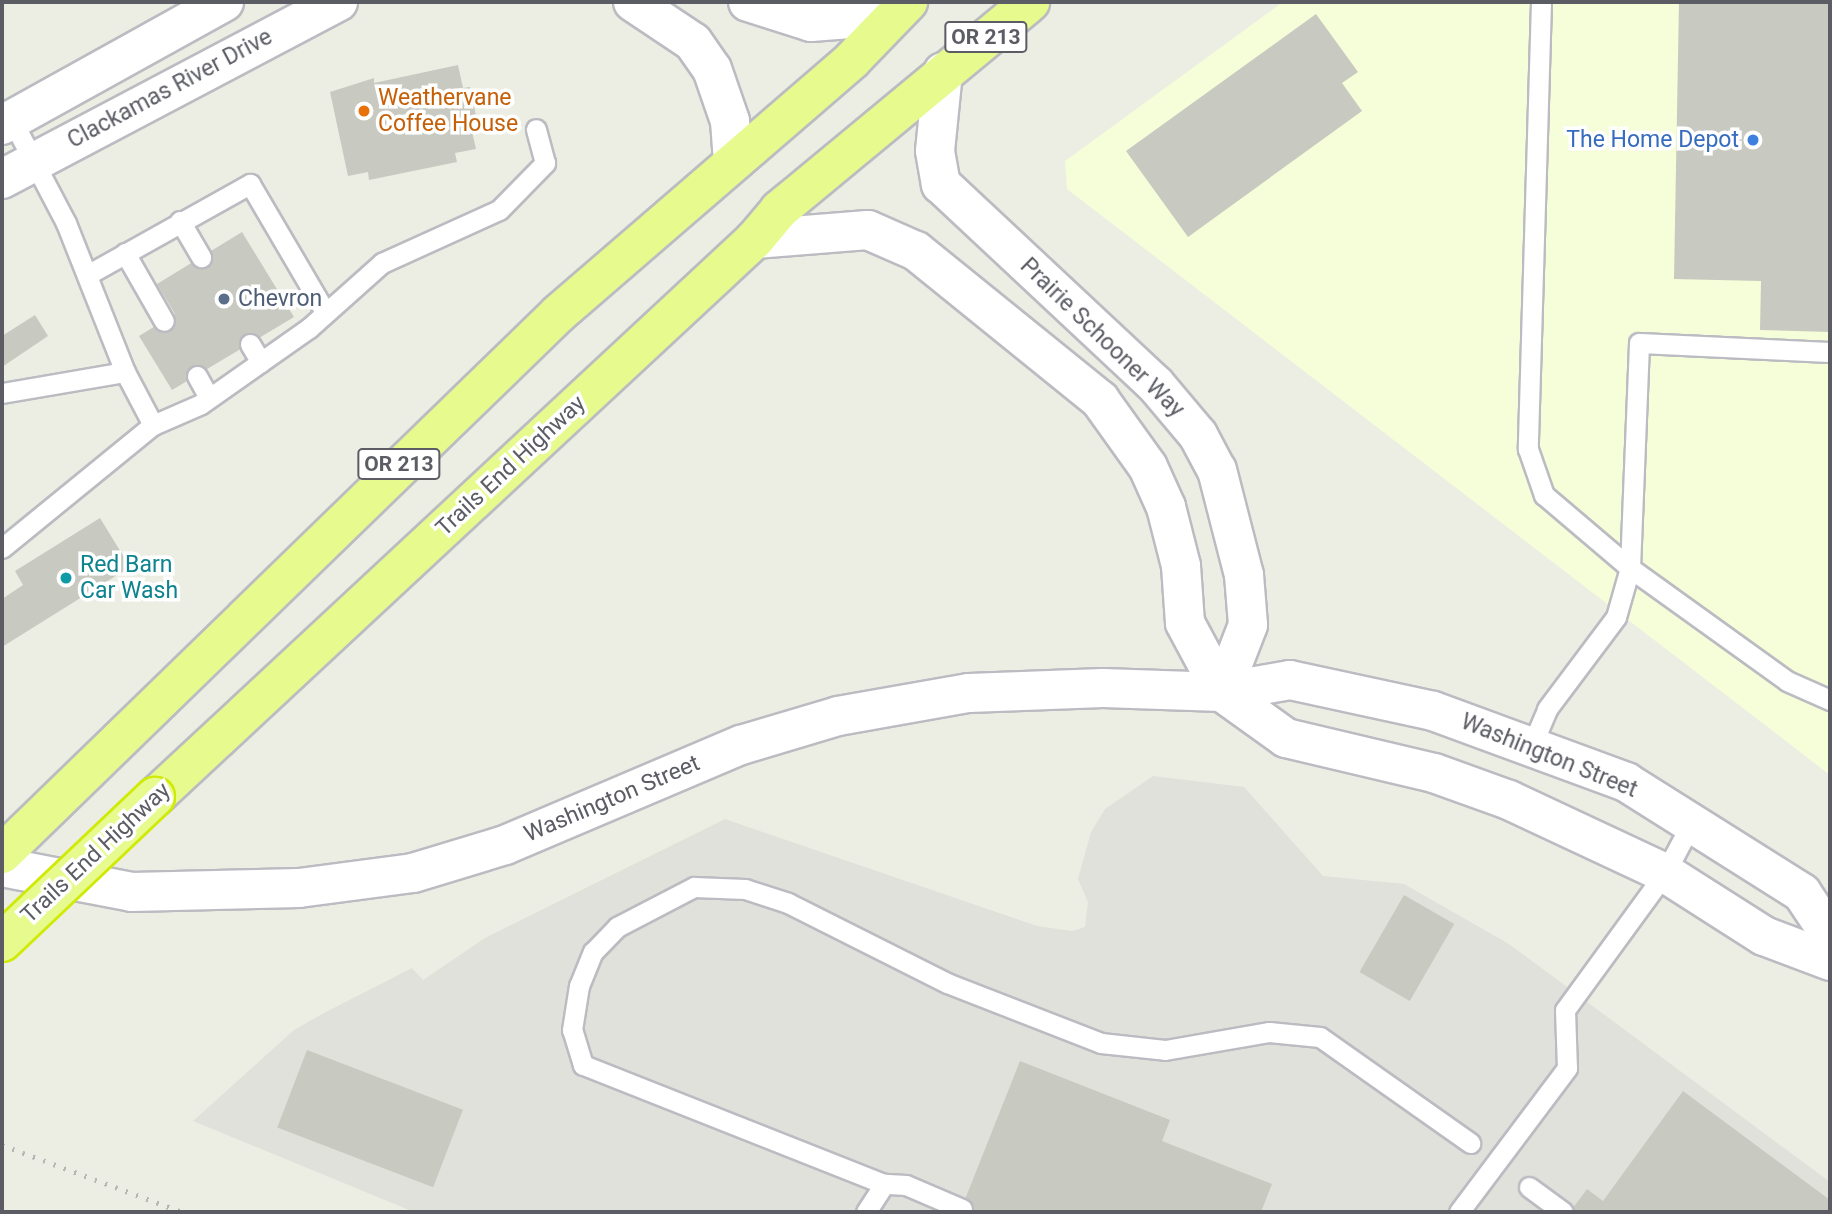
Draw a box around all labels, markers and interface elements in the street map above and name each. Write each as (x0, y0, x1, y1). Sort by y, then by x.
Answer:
road number: OR 213 (944, 20, 1028, 54)
street label: Clackamas River Drive (63, 23, 277, 155)
place label: Weathervane Coffee House (378, 84, 518, 138)
marker: Weathervane Coffee House (356, 103, 372, 119)
place label: The Home Depot (1566, 126, 1739, 154)
marker: The Home Depot (1745, 132, 1761, 148)
street label: Prairie Schooner Way (1014, 253, 1190, 423)
place label: Chevron (238, 285, 322, 313)
marker: Chevron (216, 291, 232, 307)
street label: Trails End Highway (431, 390, 591, 542)
road number: OR 213 (357, 447, 441, 482)
place label: Red Barn Car Wash (80, 551, 178, 605)
marker: Red Barn Car Wash (58, 570, 74, 586)
street label: Washington Street (1457, 708, 1641, 804)
street label: Washington Street (520, 750, 704, 848)
street label: Trails End Highway (16, 777, 176, 929)

